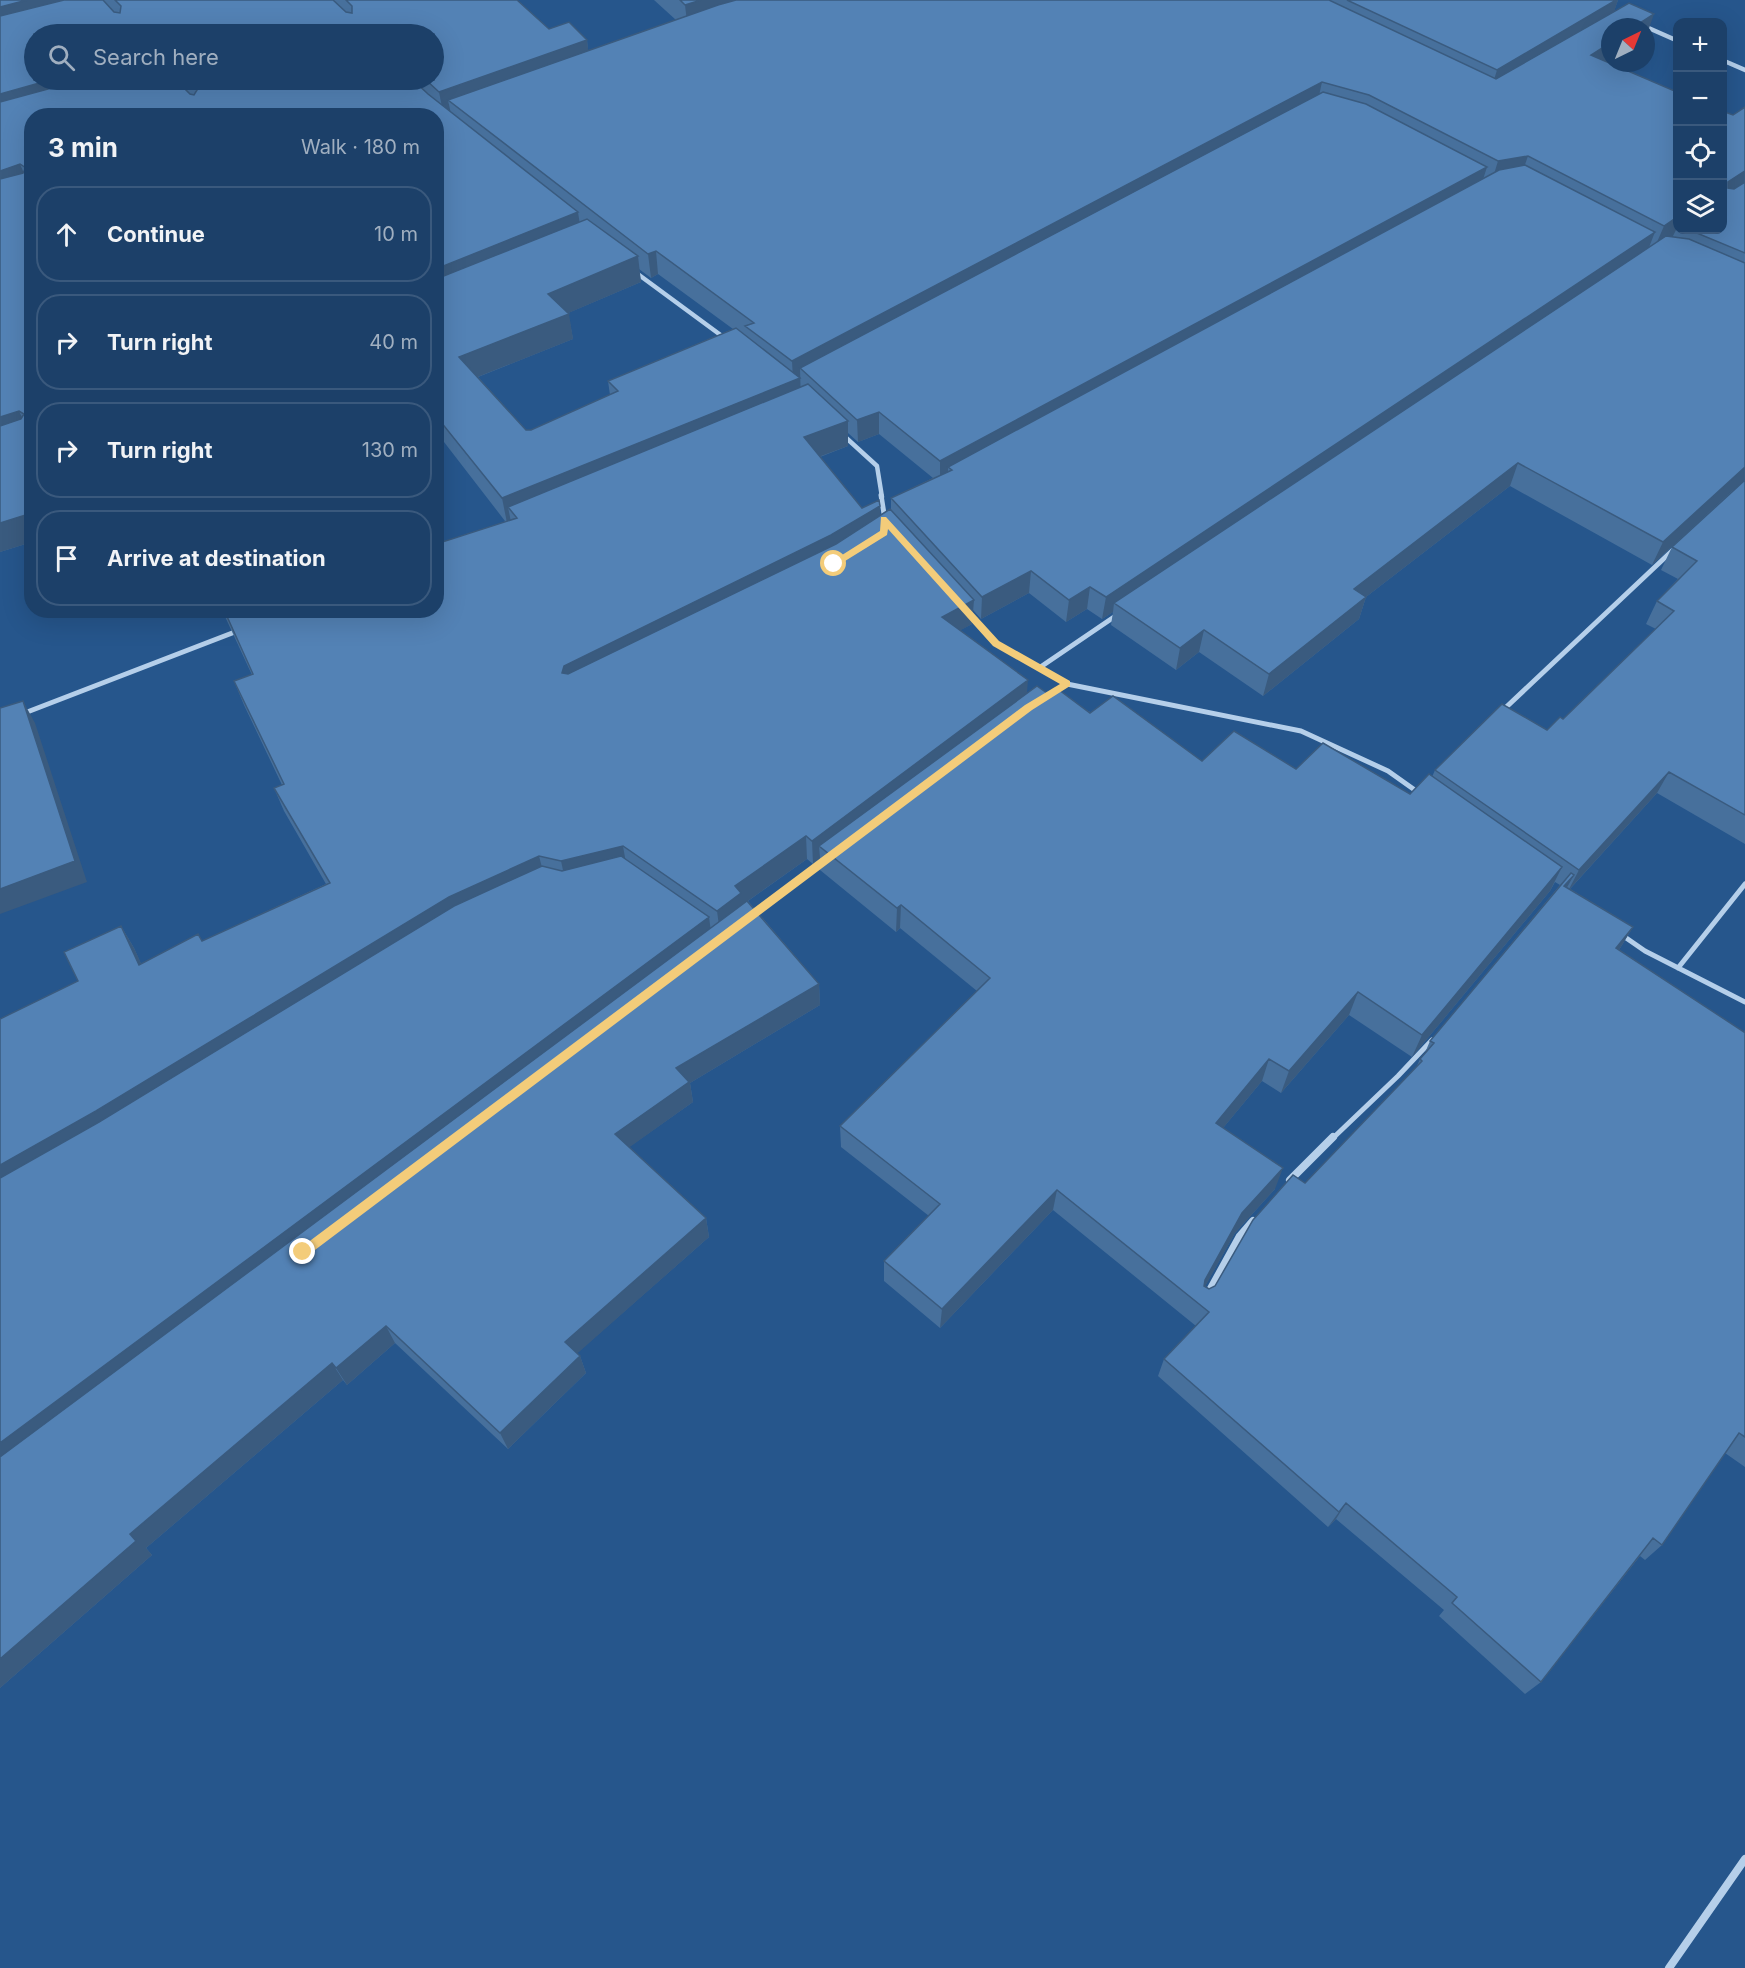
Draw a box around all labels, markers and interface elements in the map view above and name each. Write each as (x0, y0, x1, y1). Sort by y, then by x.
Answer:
north arrow (1601, 18, 1655, 72)
map controls (1673, 18, 1727, 234)
button: + (1673, 18, 1727, 72)
search box (24, 24, 444, 90)
icon: search (45, 41, 78, 74)
text: Search here (93, 44, 219, 70)
button: − (1673, 72, 1727, 126)
button: locate (1673, 126, 1727, 180)
text: 3 min (48, 132, 118, 163)
text: Walk · 180 m (301, 135, 420, 159)
button: layers (1673, 180, 1727, 234)
icon: ahead (50, 218, 83, 251)
text: Continue (107, 221, 205, 247)
text: 10 m (374, 222, 418, 246)
icon: right (50, 326, 83, 359)
text: Turn right (107, 329, 213, 355)
text: 40 m (369, 330, 418, 354)
icon: right (50, 434, 83, 467)
text: Turn right (107, 437, 213, 463)
text: 130 m (362, 438, 418, 462)
icon: arrive (50, 542, 83, 575)
text: Arrive at destination (107, 545, 326, 571)
route start (820, 550, 846, 576)
route end (289, 1238, 315, 1264)

